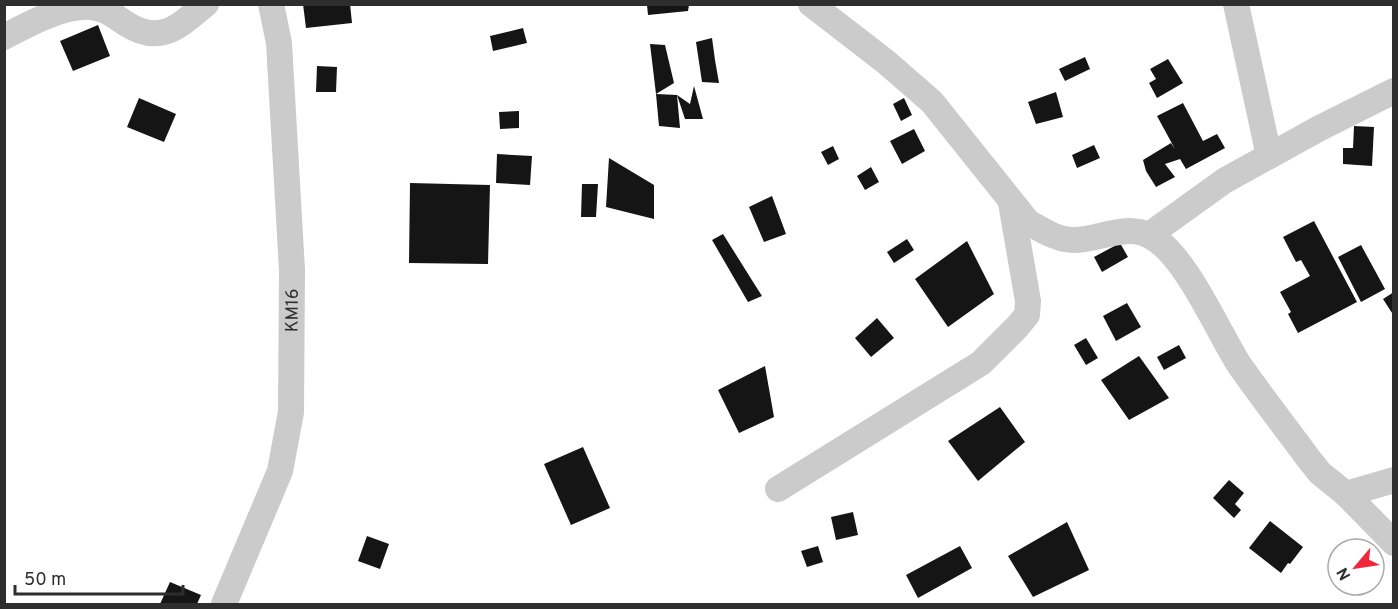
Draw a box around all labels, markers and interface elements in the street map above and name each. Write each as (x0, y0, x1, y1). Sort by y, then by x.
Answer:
street label: KM16 (282, 288, 305, 332)
north arrow (1326, 537, 1386, 597)
scale bar (15, 558, 183, 596)
text: N (1333, 563, 1356, 583)
text: 50 m (24, 569, 66, 592)

